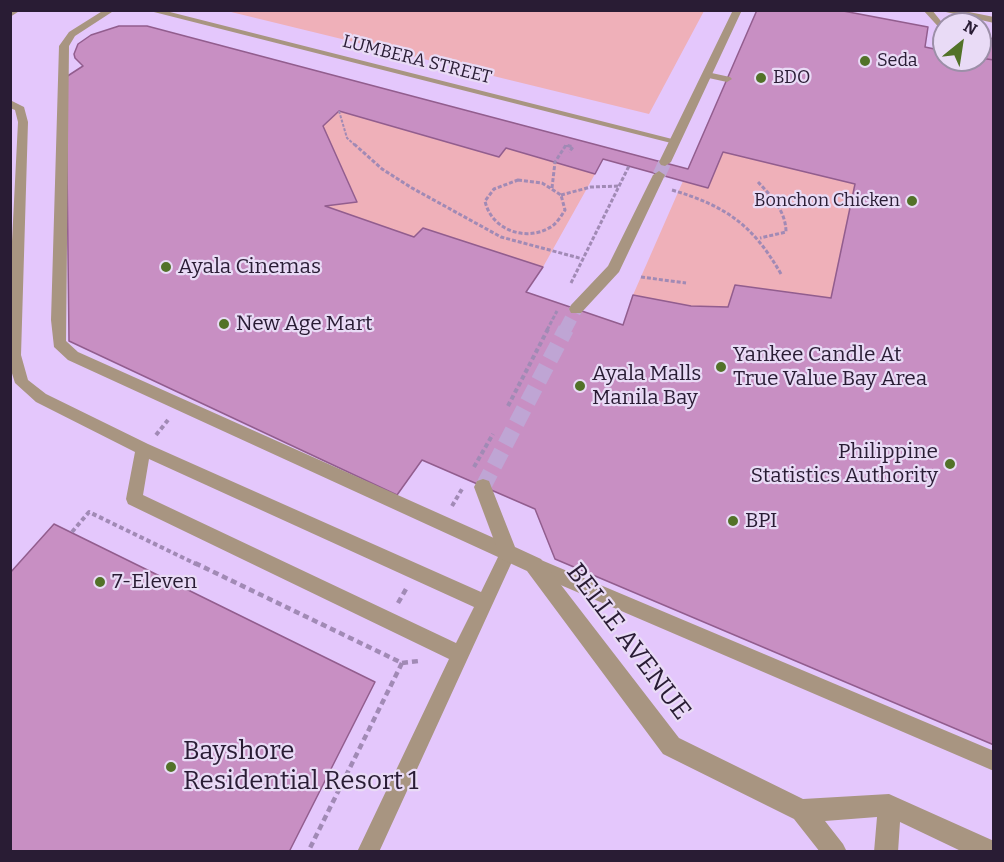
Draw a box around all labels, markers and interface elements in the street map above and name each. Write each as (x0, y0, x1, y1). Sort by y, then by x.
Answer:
north arrow (932, 12, 992, 72)
text: N (960, 16, 980, 39)
street label: LUMBERA STREET (340, 31, 494, 89)
place label: Seda (877, 50, 918, 72)
marker: Seda (858, 54, 872, 68)
place label: BDO (773, 67, 810, 89)
marker: BDO (754, 71, 768, 85)
place label: Bonchon Chicken (754, 190, 900, 212)
marker: Bonchon Chicken (905, 194, 919, 208)
place label: Ayala Cinemas (178, 254, 321, 280)
marker: Ayala Cinemas (159, 260, 173, 274)
place label: New Age Mart (236, 311, 373, 337)
marker: New Age Mart (217, 317, 231, 331)
place label: Yankee Candle At True Value Bay Area (733, 342, 927, 392)
marker: Yankee Candle At True Value Bay Area (714, 360, 728, 374)
place label: Ayala Malls Manila Bay (592, 361, 701, 411)
marker: Ayala Malls Manila Bay (573, 379, 587, 393)
place label: Philippine Statistics Authority (750, 439, 938, 489)
marker: Philippine Statistics Authority (943, 457, 957, 471)
place label: BPI (745, 508, 777, 534)
marker: BPI (726, 514, 740, 528)
street label: BELLE AVENUE (559, 558, 697, 726)
place label: 7-Eleven (112, 569, 197, 595)
marker: 7-Eleven (93, 575, 107, 589)
place label: Bayshore Residential Resort 1 (183, 736, 419, 798)
marker: Bayshore Residential Resort 1 (164, 760, 178, 774)

